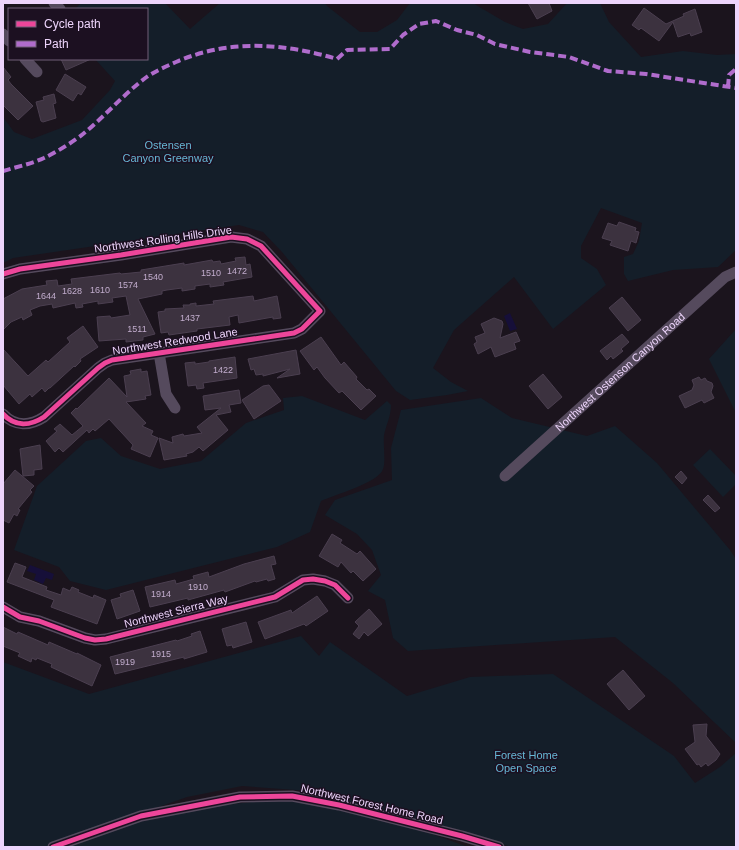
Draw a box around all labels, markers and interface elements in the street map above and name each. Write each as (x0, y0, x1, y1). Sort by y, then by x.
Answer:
legend (8, 8, 148, 60)
text: Cycle path (44, 17, 101, 31)
text: Path (44, 37, 69, 51)
park label: Ostensen Canyon Greenway (122, 139, 214, 164)
street label: Northwest Rolling Hills Drive (93, 223, 233, 255)
house number: 1472 (227, 266, 247, 276)
house number: 1510 (201, 268, 221, 278)
house number: 1540 (143, 272, 163, 282)
house number: 1574 (118, 280, 138, 290)
house number: 1610 (90, 285, 110, 295)
house number: 1628 (62, 286, 82, 296)
house number: 1644 (36, 291, 56, 301)
street label: Northwest Ostenson Canyon Road (553, 310, 687, 434)
house number: 1437 (180, 313, 200, 323)
house number: 1511 (127, 324, 147, 334)
street label: Northwest Redwood Lane (112, 325, 238, 357)
house number: 1422 (213, 365, 233, 375)
house number: 1910 (188, 582, 208, 592)
house number: 1914 (151, 589, 171, 599)
street label: Northwest Sierra Way (123, 592, 230, 630)
house number: 1915 (151, 649, 171, 659)
house number: 1919 (115, 657, 135, 667)
park label: Forest Home Open Space (494, 749, 558, 774)
street label: Northwest Forest Home Road (300, 782, 444, 826)

